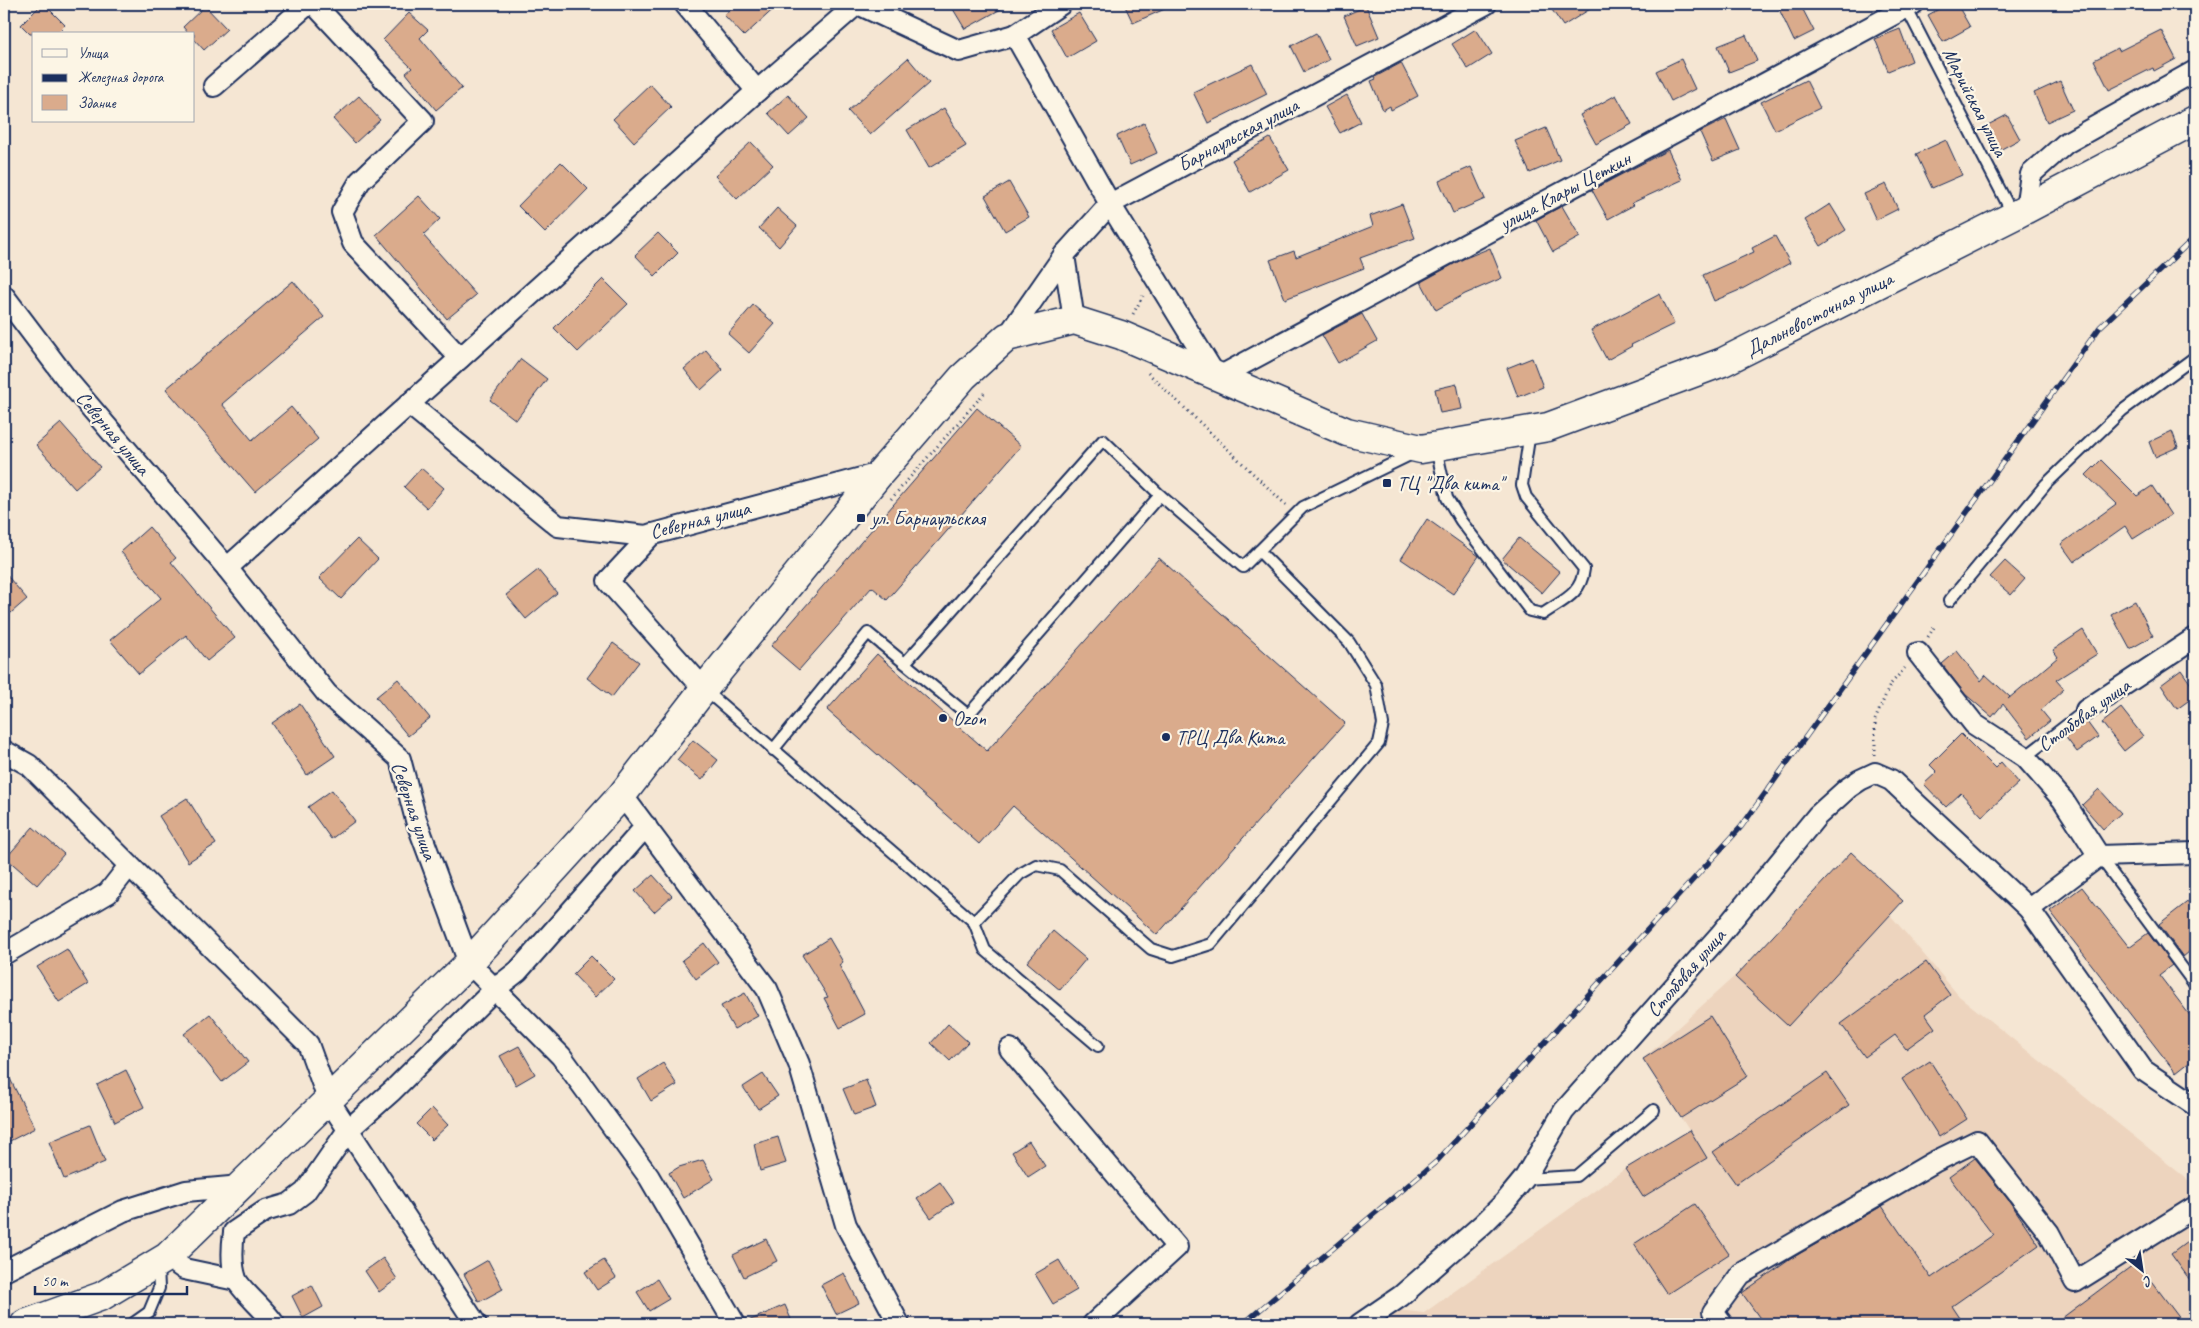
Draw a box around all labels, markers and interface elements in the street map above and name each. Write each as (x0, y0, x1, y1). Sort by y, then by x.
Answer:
legend (32, 32, 195, 122)
street label: Марийская улица (1937, 43, 2014, 162)
text: Улица (78, 44, 109, 63)
text: Железная дорога (78, 68, 165, 87)
street label: Барнаульская улица (1173, 92, 1304, 177)
text: Здание (78, 94, 117, 113)
street label: улица Клары Цеткин (1494, 145, 1636, 237)
street label: Дальневосточная улица (1741, 265, 1899, 362)
street label: Северная улица (71, 386, 156, 481)
place label: ТЦ "Два кита" (1397, 471, 1508, 496)
marker: ТЦ "Два кита" (1381, 477, 1393, 489)
street label: Северная улица (647, 495, 754, 544)
place label: ул. Барнаульская (870, 506, 987, 531)
marker: ул. Барнаульская (855, 512, 867, 524)
street label: Столбовая улица (2033, 672, 2136, 757)
place label: Ozon (953, 706, 987, 731)
marker: Ozon (937, 712, 949, 724)
place label: ТРЦ Два Кита (1176, 725, 1286, 750)
marker: ТРЦ Два Кита (1160, 731, 1172, 743)
street label: Северная улица (386, 759, 443, 865)
street label: Столбовая улица (1641, 923, 1732, 1022)
north arrow (2116, 1246, 2166, 1296)
scale bar (35, 1263, 188, 1295)
text: 50 m (42, 1272, 69, 1291)
text: С (2139, 1272, 2155, 1291)

